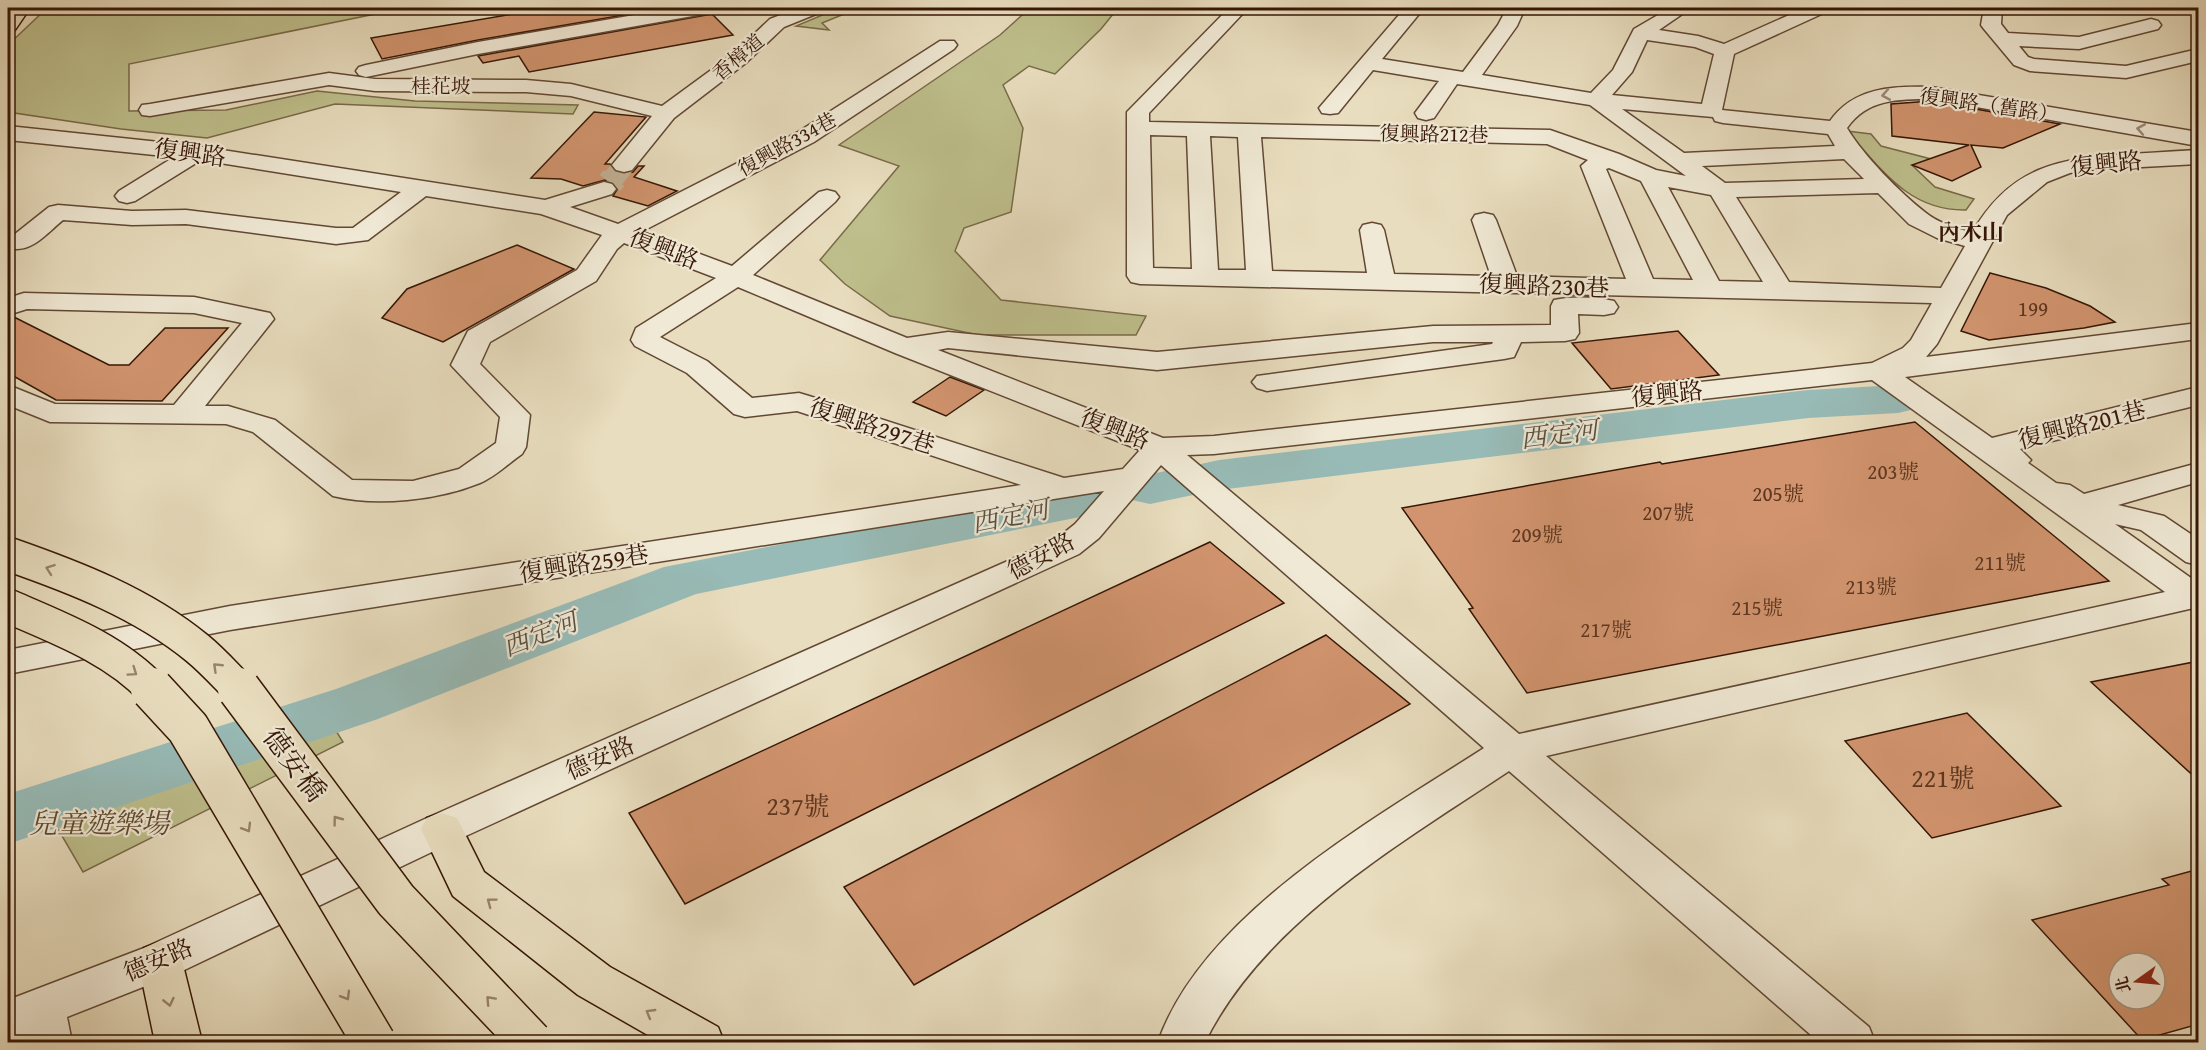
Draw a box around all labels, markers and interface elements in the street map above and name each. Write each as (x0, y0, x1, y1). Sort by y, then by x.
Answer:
street label: 香樟道 (705, 26, 770, 87)
street label: 桂花坡 (411, 71, 471, 100)
street label: 復興路（舊路） (1918, 80, 2060, 129)
one-way arrow (1882, 88, 1892, 101)
street label: 復興路334巷 (732, 104, 841, 183)
street label: 復興路212巷 (1379, 118, 1489, 149)
one-way arrow (2136, 123, 2146, 136)
street label: 復興路 (152, 130, 228, 175)
street label: 復興路 (2068, 142, 2144, 185)
district label: 內木山 (1938, 216, 2004, 248)
street label: 復興路 (624, 219, 704, 278)
street label: 復興路230巷 (1478, 266, 1610, 305)
house number: 199 (2018, 293, 2048, 324)
street label: 復興路 (1629, 372, 1705, 415)
street label: 復興路297巷 (805, 389, 940, 462)
street label: 復興路201巷 (2014, 392, 2150, 457)
street label: 復興路 (1075, 399, 1155, 458)
water label: 西定河 (1518, 409, 1604, 458)
house number: 203號 (1867, 456, 1919, 487)
house number: 205號 (1752, 478, 1804, 509)
water label: 西定河 (968, 488, 1056, 542)
house number: 207號 (1642, 497, 1694, 528)
house number: 209號 (1511, 519, 1563, 550)
street label: 德安路 (1001, 523, 1081, 588)
street label: 復興路259巷 (517, 536, 651, 591)
house number: 211號 (1974, 547, 2026, 578)
one-way arrow (45, 564, 56, 577)
house number: 213號 (1845, 571, 1897, 602)
house number: 215號 (1731, 592, 1783, 623)
water label: 西定河 (496, 600, 587, 666)
house number: 217號 (1580, 614, 1632, 645)
one-way arrow (213, 664, 224, 675)
one-way arrow (126, 665, 137, 676)
street label: 德安橋 (254, 718, 337, 810)
street label: 德安路 (560, 727, 640, 788)
house number: 221號 (1911, 758, 1975, 797)
house number: 237號 (766, 786, 830, 825)
park label: 兒童遊樂場 (29, 802, 172, 843)
one-way arrow (333, 816, 344, 827)
one-way arrow (240, 822, 252, 832)
one-way arrow (487, 898, 498, 909)
street label: 德安路 (118, 929, 198, 990)
north arrow (2107, 951, 2167, 1011)
text: 北 (2109, 974, 2136, 996)
one-way arrow (339, 990, 351, 1000)
one-way arrow (162, 996, 175, 1006)
one-way arrow (486, 997, 497, 1007)
one-way arrow (646, 1009, 657, 1020)

